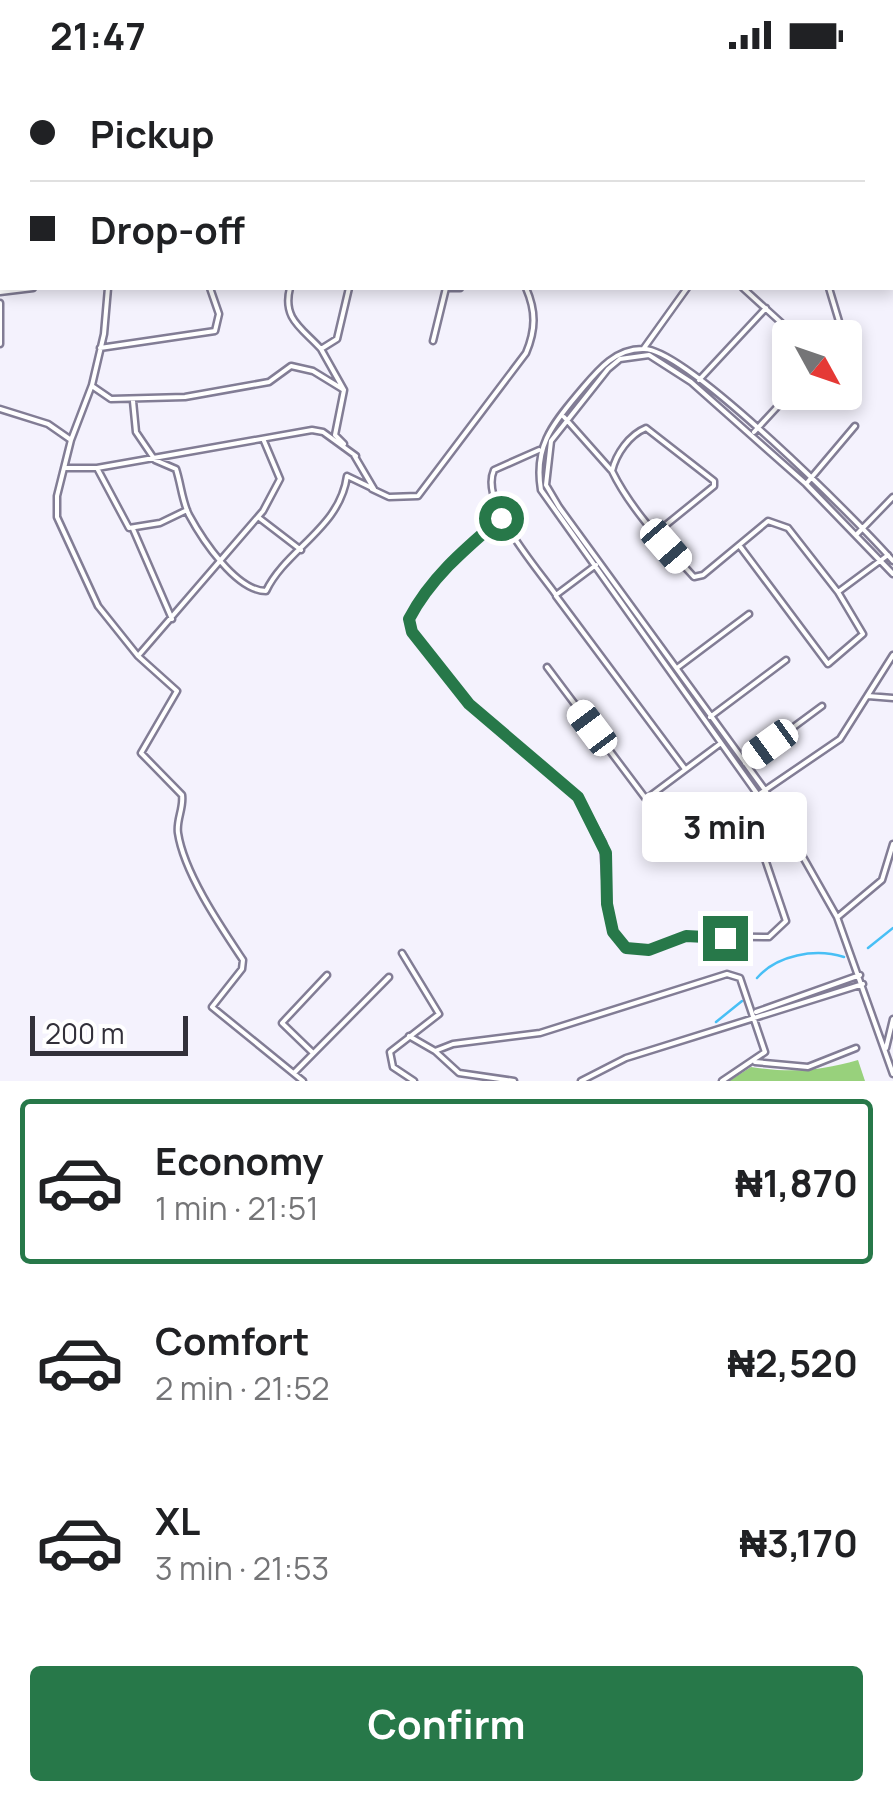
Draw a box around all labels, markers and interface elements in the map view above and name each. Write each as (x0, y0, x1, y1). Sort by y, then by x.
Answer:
text: 21:47 (50, 9, 146, 61)
text: Pickup (90, 107, 214, 159)
text: Drop-off (90, 203, 245, 255)
north arrow (772, 320, 862, 410)
map controls (772, 320, 862, 410)
route start (479, 496, 524, 541)
car (635, 514, 697, 578)
car (562, 695, 622, 761)
car (737, 714, 803, 774)
callout: 3 min (642, 793, 808, 863)
text: 3 min (683, 805, 766, 849)
route end (703, 916, 748, 961)
scale bar (30, 1011, 188, 1056)
text: 200 m (45, 1014, 124, 1052)
text: Economy (155, 1134, 324, 1186)
icon: car (35, 1137, 125, 1227)
text: ₦1,870 (735, 1156, 858, 1208)
text: 1 min · 21:51 (155, 1186, 319, 1230)
text: Comfort (155, 1314, 309, 1366)
icon: car (35, 1317, 125, 1407)
text: ₦2,520 (727, 1336, 858, 1388)
text: 2 min · 21:52 (155, 1366, 329, 1410)
text: XL (155, 1494, 200, 1546)
icon: car (35, 1497, 125, 1587)
text: ₦3,170 (740, 1516, 858, 1568)
text: 3 min · 21:53 (155, 1546, 329, 1590)
button: Confirm (30, 1666, 863, 1781)

